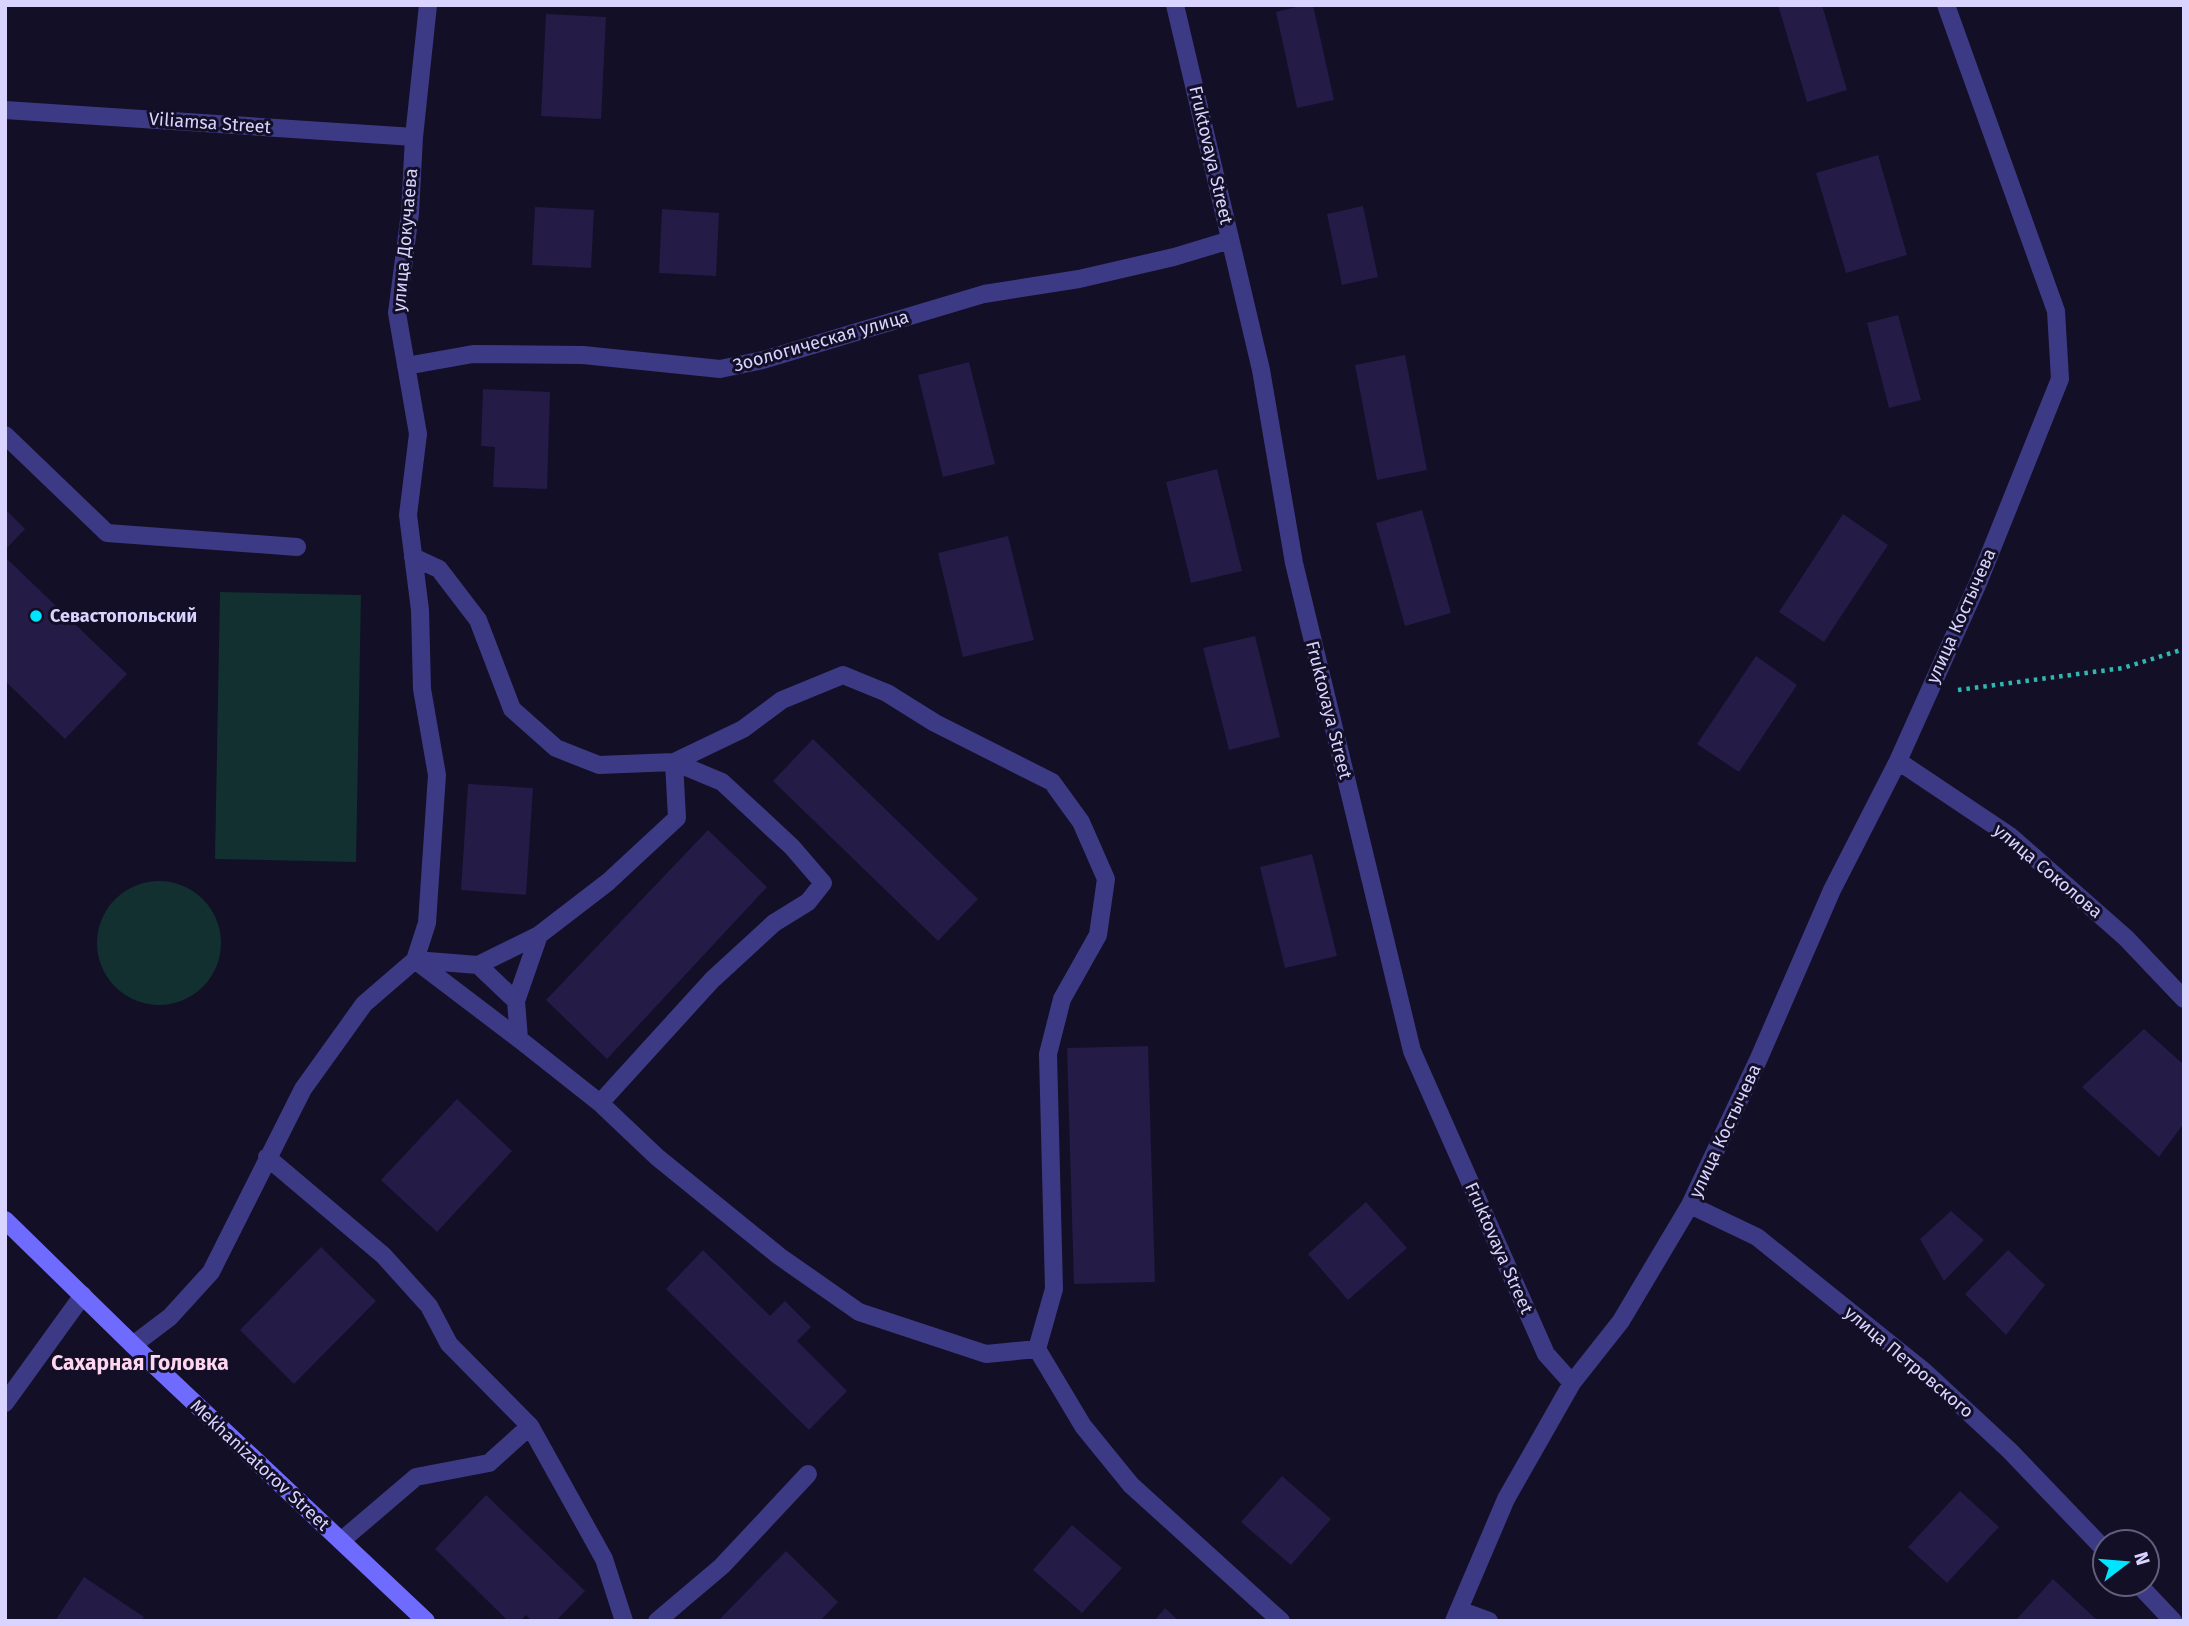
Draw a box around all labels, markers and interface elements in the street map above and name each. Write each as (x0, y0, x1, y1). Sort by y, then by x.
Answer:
street label: Fruktovaya Street (1184, 84, 1238, 227)
street label: Viliamsa Street (148, 108, 272, 138)
street label: улица Докучаева (388, 167, 422, 313)
street label: Зоологическая улица (731, 305, 911, 377)
street label: улица Костычева (1921, 545, 2001, 687)
place label: Севастопольский (50, 605, 197, 627)
marker: Севастопольский (28, 608, 44, 624)
street label: Fruktovaya Street (1301, 639, 1357, 782)
street label: улица Соколова (1989, 819, 2107, 923)
street label: улица Костычева (1684, 1061, 1766, 1201)
street label: Fruktovaya Street (1460, 1179, 1538, 1318)
street label: улица Петровского (1840, 1302, 1978, 1422)
district label: Сахарная Головка (51, 1350, 229, 1376)
street label: Mekhanizatorov Street (186, 1395, 335, 1536)
north arrow (2091, 1528, 2161, 1598)
text: N (2129, 1549, 2155, 1568)

